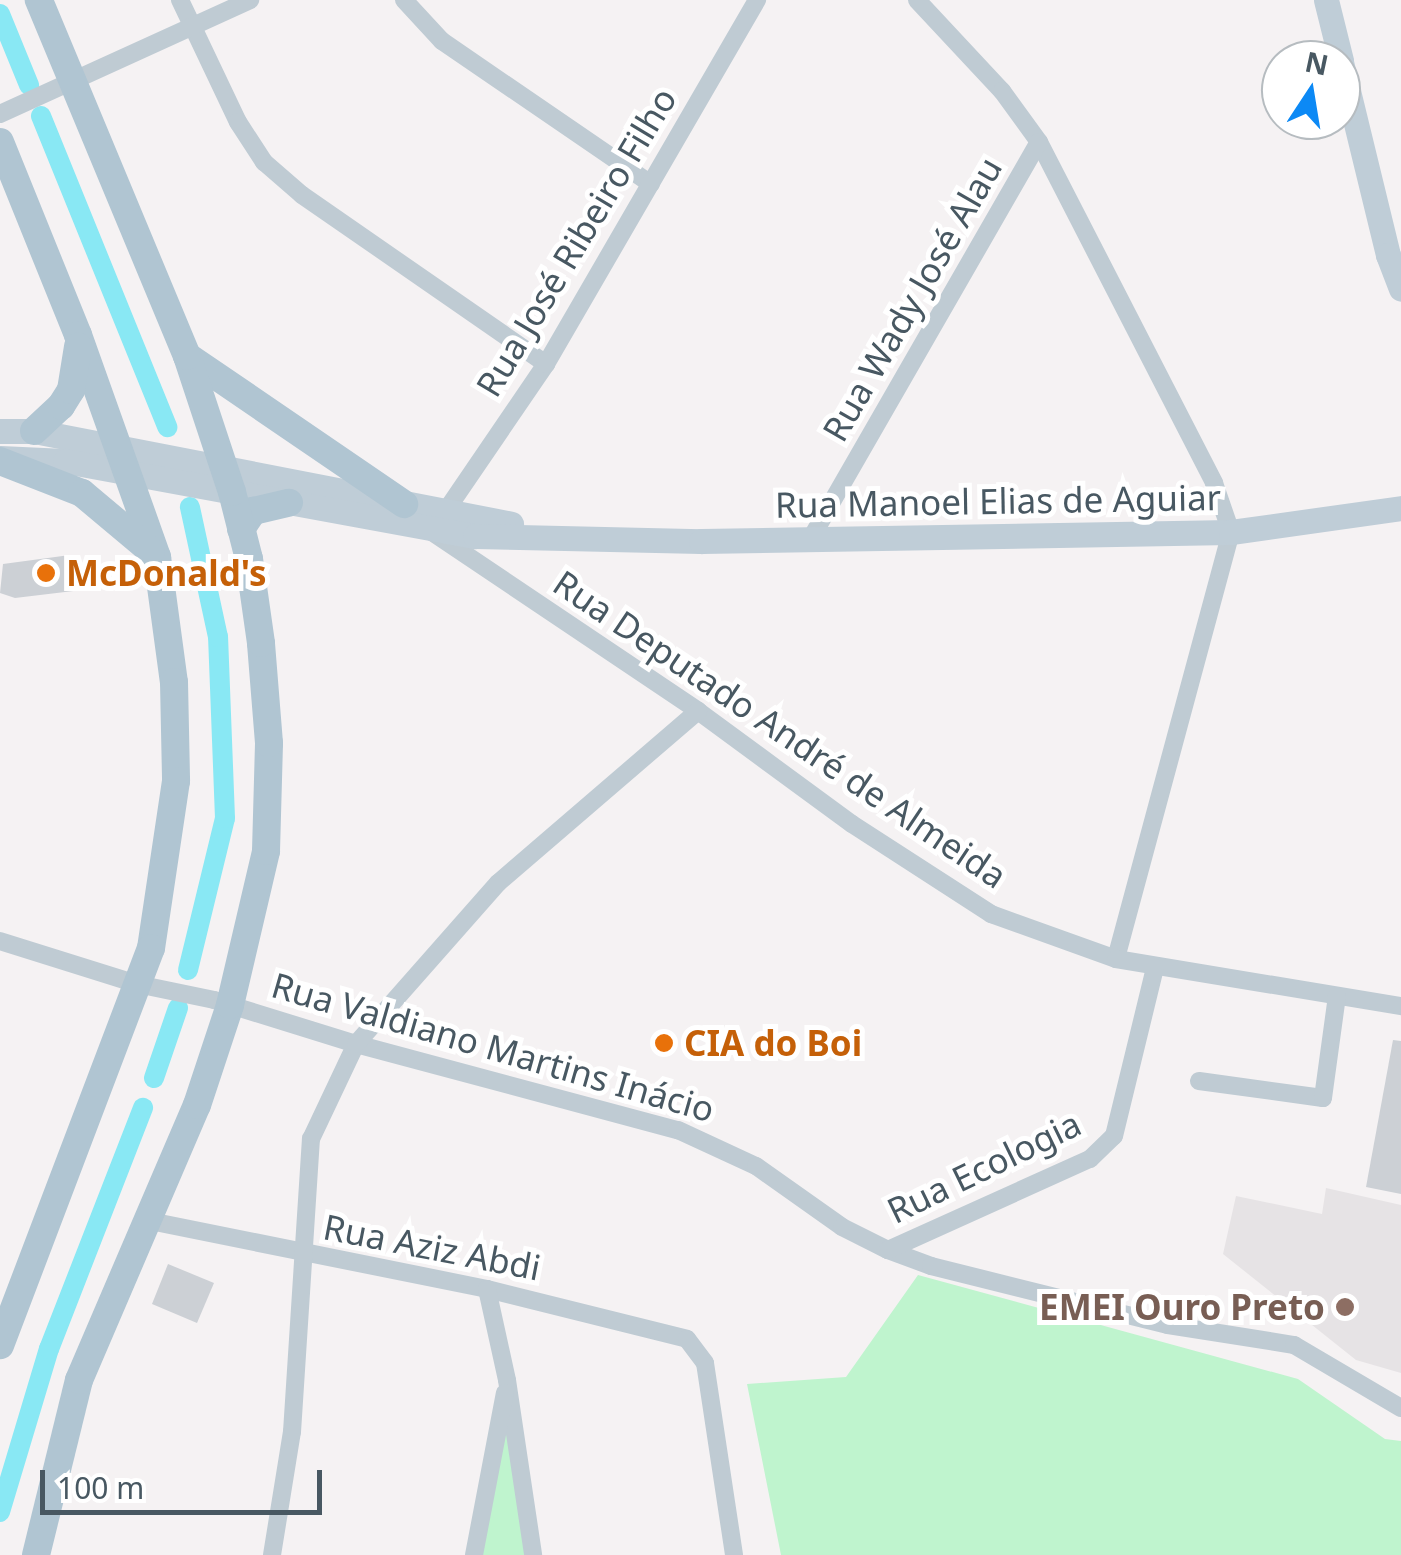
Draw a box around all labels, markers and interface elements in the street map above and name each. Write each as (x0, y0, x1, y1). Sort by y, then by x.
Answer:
north arrow (1261, 40, 1361, 140)
text: N (1302, 42, 1332, 84)
street label: Rua José Ribeiro Filho (467, 80, 685, 404)
street label: Rua Wady José Alau (814, 149, 1010, 449)
street label: Rua Manoel Elias de Aguiar (775, 476, 1221, 526)
place label: McDonald's (66, 552, 267, 594)
street label: Rua Deputado André de Almeida (546, 561, 1014, 897)
marker: McDonald's (35, 562, 57, 584)
street label: Rua Valdiano Martins Inácio (267, 964, 719, 1130)
place label: CIA do Boi (684, 1022, 862, 1064)
marker: CIA do Boi (653, 1032, 675, 1054)
street label: Rua Ecologia (880, 1102, 1088, 1232)
street label: Rua Aziz Abdi (320, 1205, 544, 1289)
place label: EMEI Ouro Preto (1039, 1286, 1325, 1328)
marker: EMEI Ouro Preto (1334, 1296, 1356, 1318)
scale bar (45, 1450, 328, 1512)
text: 100 m (57, 1467, 144, 1508)

